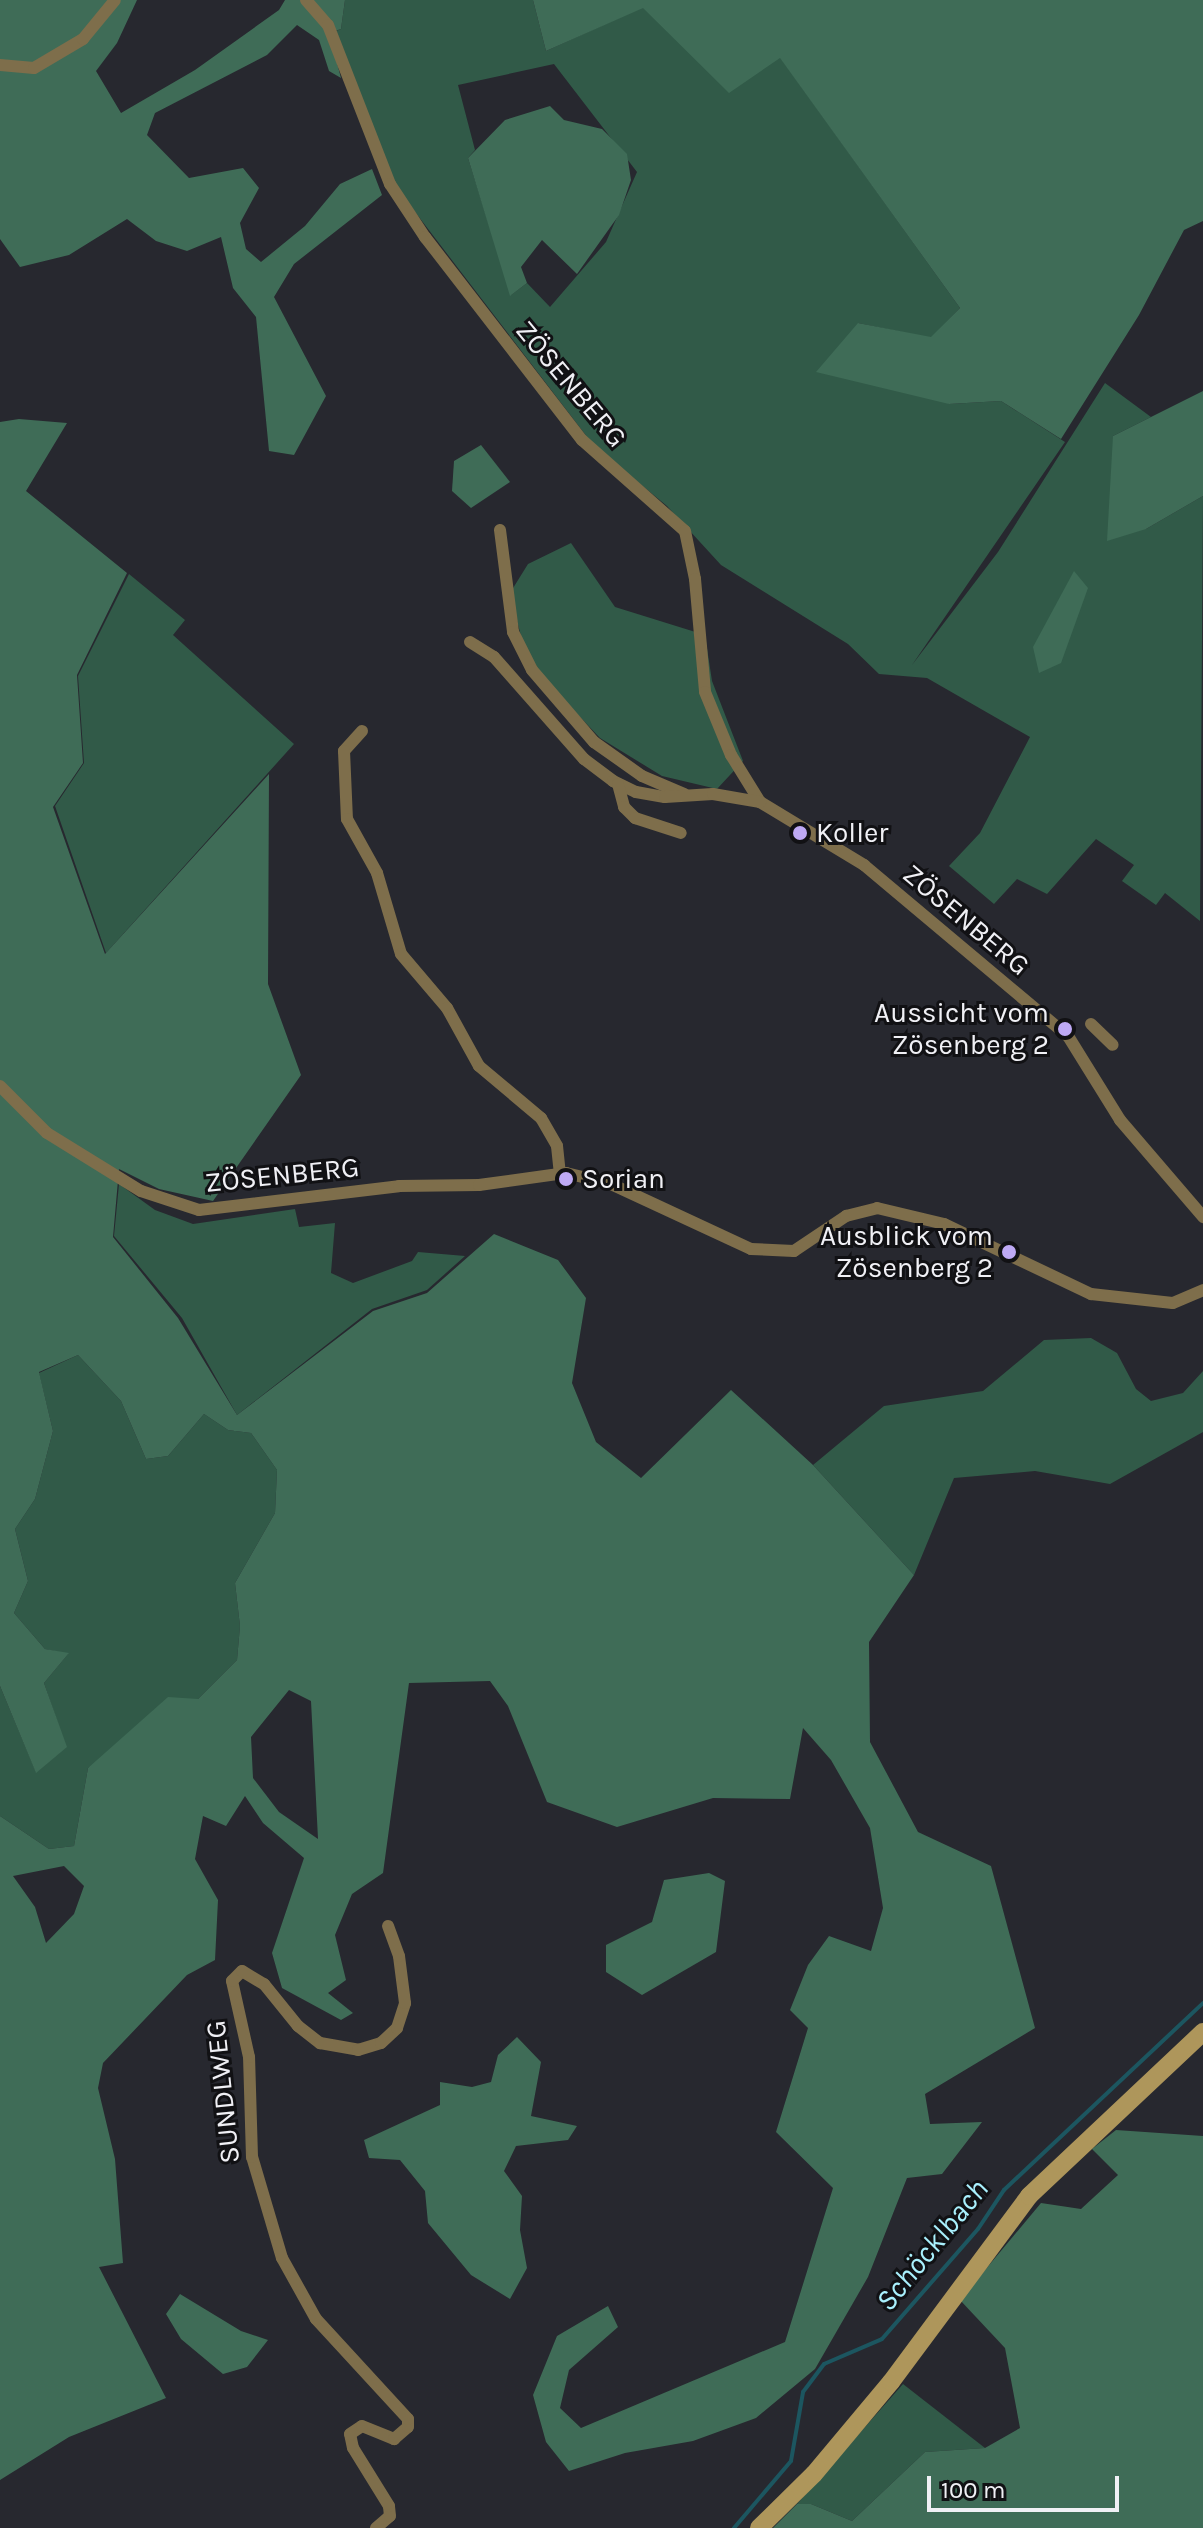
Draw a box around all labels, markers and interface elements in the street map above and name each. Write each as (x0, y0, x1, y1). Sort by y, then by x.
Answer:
street label: ZÖSENBERG (508, 314, 634, 454)
place label: Koller (816, 816, 888, 850)
marker: Koller (791, 824, 809, 842)
street label: ZÖSENBERG (896, 857, 1036, 983)
place label: Aussicht vom Zösenberg 2 (874, 996, 1049, 1062)
marker: Aussicht vom Zösenberg 2 (1056, 1020, 1074, 1038)
street label: ZÖSENBERG (203, 1150, 361, 1200)
place label: Sorian (582, 1162, 665, 1196)
marker: Sorian (557, 1170, 575, 1188)
place label: Ausblick vom Zösenberg 2 (820, 1219, 993, 1285)
marker: Ausblick vom Zösenberg 2 (1000, 1243, 1018, 1261)
street label: SUNDLWEG (199, 2019, 247, 2165)
water label: Schöcklbach (868, 2172, 996, 2318)
scale bar (931, 2460, 1123, 2510)
text: 100 m (941, 2476, 1006, 2504)

